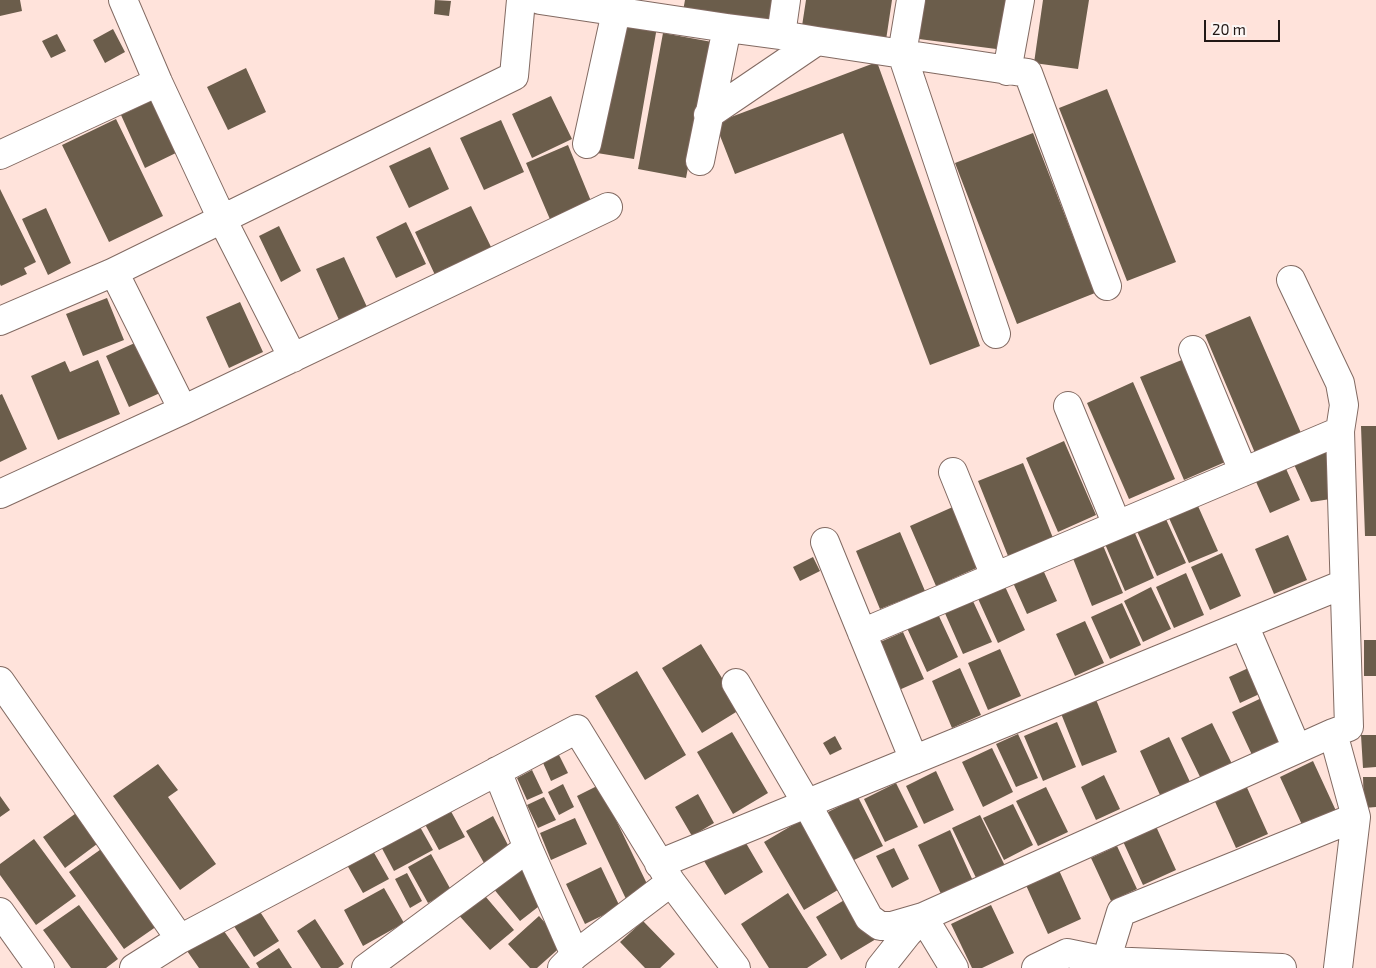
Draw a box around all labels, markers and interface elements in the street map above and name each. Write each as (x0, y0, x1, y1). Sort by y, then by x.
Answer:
scale bar (1206, 10, 1282, 42)
text: 20 m (1212, 20, 1246, 38)

